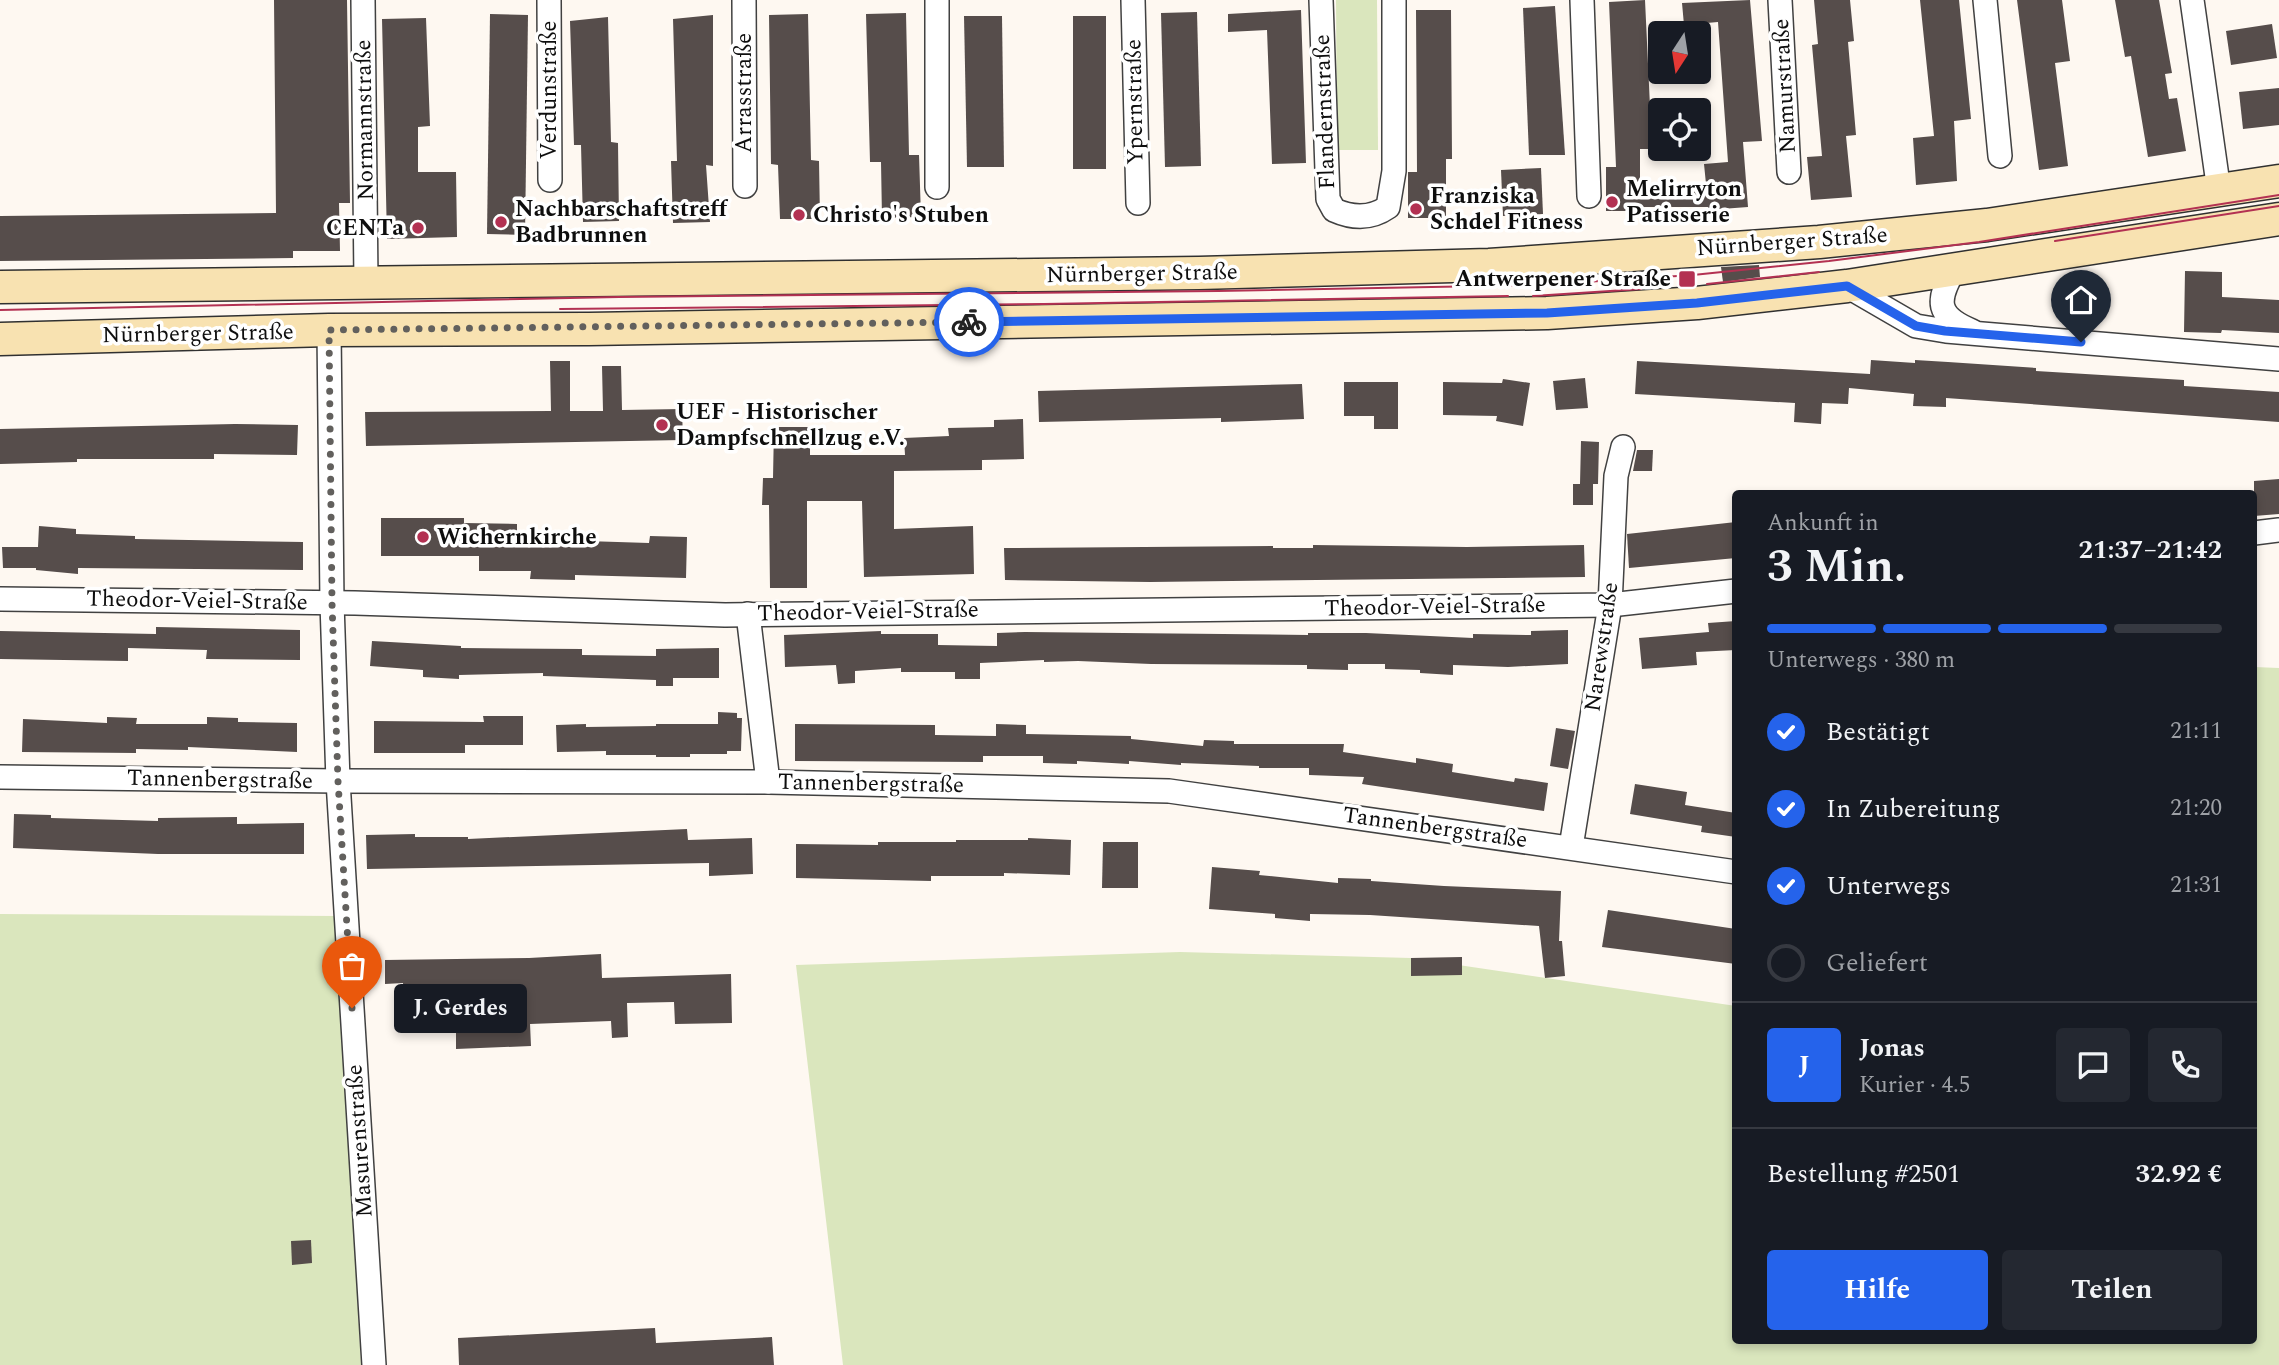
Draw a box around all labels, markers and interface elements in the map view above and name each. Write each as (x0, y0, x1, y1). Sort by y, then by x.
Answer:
street label: Namurstraße (1764, 18, 1806, 154)
street label: Verdunstraße (532, 21, 567, 159)
north arrow (1648, 21, 1712, 84)
map controls (1648, 21, 1711, 161)
street label: Arrasstraße (727, 33, 762, 153)
street label: Flandernstraße (1305, 34, 1345, 190)
street label: Normannstraße (346, 39, 384, 201)
street label: Ypernstraße (1116, 39, 1154, 165)
button: locate (1648, 98, 1711, 161)
place label: Melirryton Patisserie (1626, 172, 1742, 233)
place label: Franziska Schdel Fitness (1430, 179, 1583, 240)
place label: Nachbarschaftstreff Badbrunnen (515, 192, 729, 253)
marker: Melirryton Patisserie (1604, 194, 1620, 210)
place label: Christo's Stuben (813, 198, 989, 233)
marker: Franziska Schdel Fitness (1408, 201, 1424, 217)
marker: Christo's Stuben (791, 207, 807, 223)
place label: CENTa (326, 211, 404, 246)
marker: Nachbarschaftstreff Badbrunnen (493, 214, 509, 230)
street label: Nürnberger Straße (1695, 218, 1889, 266)
marker: CENTa (410, 220, 426, 236)
street label: Nürnberger Straße (1046, 255, 1238, 293)
place label: Antwerpener Straße (1455, 262, 1671, 297)
marker: Antwerpener Straße (1677, 269, 1697, 289)
pin (2051, 270, 2111, 342)
icon: home (2062, 281, 2100, 319)
courier (934, 287, 1004, 357)
icon: bike (950, 303, 988, 341)
street label: Nürnberger Straße (102, 315, 294, 353)
place label: UEF - Historischer Dampfschnellzug e.V. (676, 395, 905, 456)
marker: UEF - Historischer Dampfschnellzug e.V. (654, 417, 670, 433)
text: Ankunft in (1767, 506, 1879, 541)
place label: Wichernkirche (437, 520, 597, 555)
marker: Wichernkirche (415, 529, 431, 545)
text: 21:37–21:42 (2078, 530, 2222, 570)
text: 3 Min. (1767, 532, 1906, 602)
street label: Narewstraße (1576, 580, 1628, 714)
street label: Theodor-Veiel-Straße (86, 582, 308, 620)
street label: Theodor-Veiel-Straße (1324, 588, 1546, 626)
street label: Theodor-Veiel-Straße (757, 593, 979, 631)
text: Unterwegs · 380 m (1767, 643, 1955, 678)
text: Bestätigt (1826, 712, 1930, 752)
icon: check (1767, 713, 1805, 751)
text: 21:11 (2170, 714, 2222, 749)
street label: Tannenbergstraße (127, 761, 313, 799)
street label: Tannenbergstraße (778, 765, 964, 803)
text: In Zubereitung (1826, 789, 2000, 829)
icon: check (1767, 790, 1805, 828)
text: 21:20 (2170, 791, 2222, 826)
street label: Tannenbergstraße (1340, 798, 1530, 858)
text: Unterwegs (1826, 866, 1951, 906)
icon: check (1767, 867, 1805, 905)
text: 21:31 (2170, 868, 2222, 903)
pin (322, 936, 382, 1008)
text: Geliefert (1826, 943, 1928, 983)
icon: bag (333, 947, 371, 985)
callout: J. Gerdes (394, 984, 527, 1032)
text: J. Gerdes (413, 991, 508, 1026)
text: Jonas (1859, 1028, 1925, 1068)
button: chat (2056, 1028, 2130, 1102)
button: phone (2148, 1028, 2222, 1102)
text: J (1798, 1045, 1810, 1085)
street label: Masurenstraße (337, 1063, 383, 1219)
text: Kurier · 4.5 (1859, 1068, 1970, 1103)
text: Bestellung #2501 (1767, 1154, 1960, 1194)
text: 32.92 € (2136, 1154, 2222, 1194)
button: Hilfe (1767, 1250, 1988, 1330)
button: Teilen (2002, 1250, 2222, 1330)

